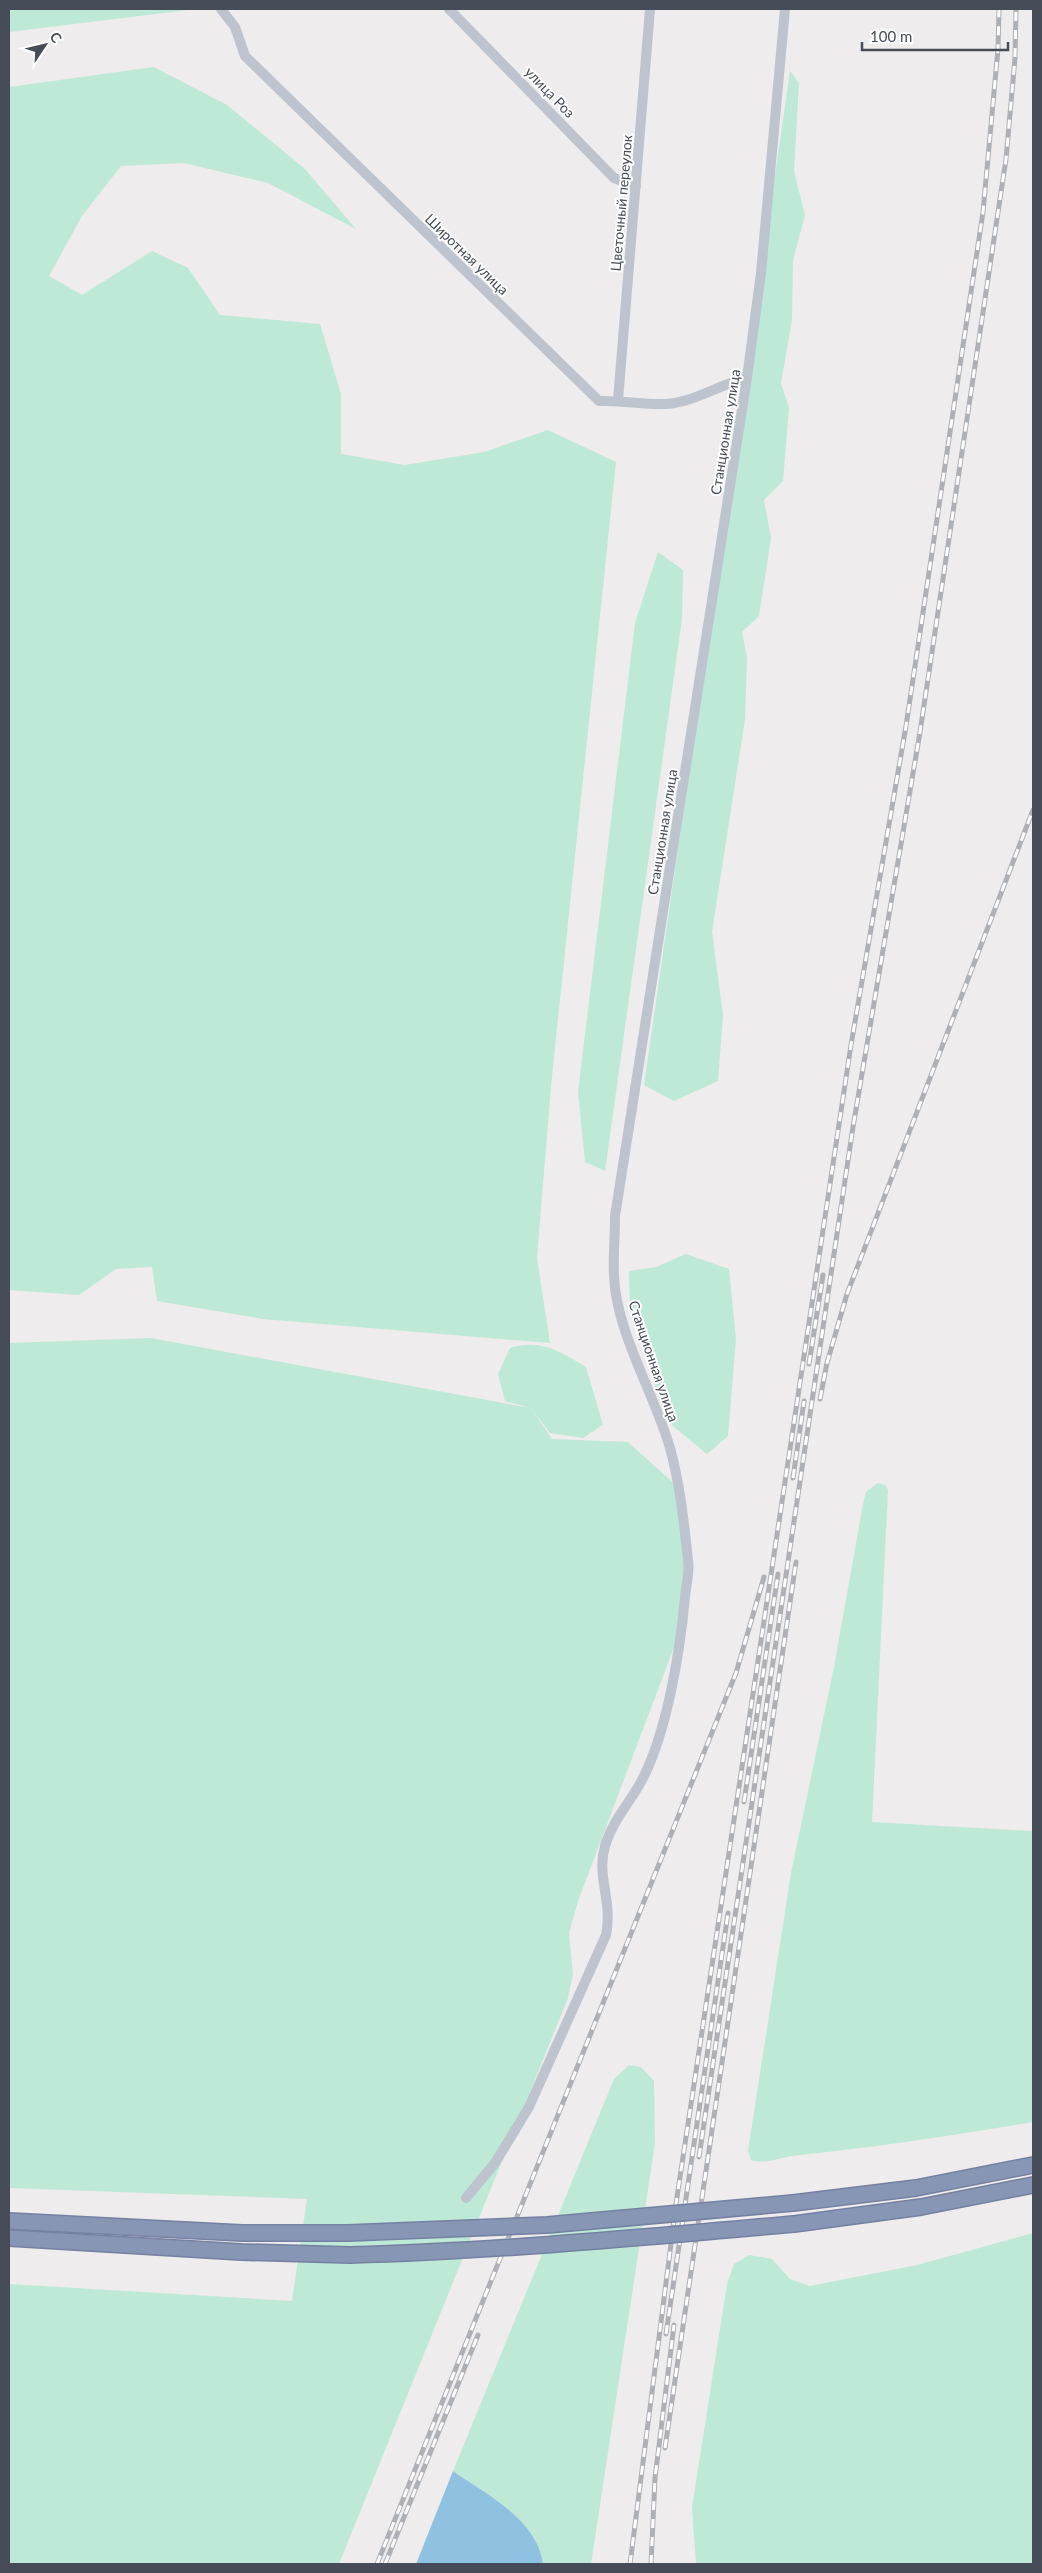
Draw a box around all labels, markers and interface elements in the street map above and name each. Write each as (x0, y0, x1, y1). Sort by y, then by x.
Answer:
north arrow (20, 20, 70, 70)
scale bar (862, 20, 1008, 52)
text: 100 m (870, 27, 912, 45)
text: С (46, 29, 66, 47)
street label: улица Роз (522, 63, 578, 121)
street label: Цветочный переулок (607, 133, 635, 272)
street label: Широтная улица (422, 210, 512, 298)
street label: Станционная улица (707, 368, 743, 496)
street label: Станционная улица (644, 768, 680, 896)
street label: Станционная улица (625, 1298, 683, 1424)

